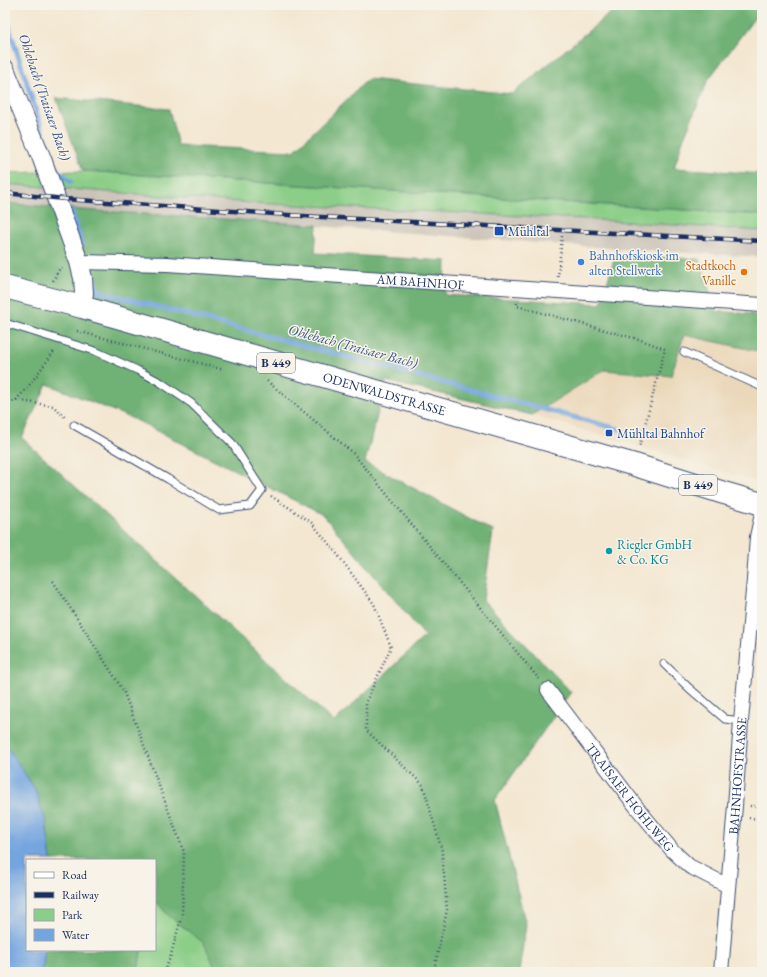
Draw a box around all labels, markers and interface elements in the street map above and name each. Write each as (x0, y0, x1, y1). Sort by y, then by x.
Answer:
water label: Ohlebach (Traisaer Bach) (15, 31, 75, 163)
place label: Mühltal (508, 223, 549, 240)
marker: Mühltal (493, 225, 505, 237)
place label: Bahnhofskiosk im alten Stellwerk (589, 247, 679, 279)
marker: Bahnhofskiosk im alten Stellwerk (576, 257, 586, 267)
place label: Stadtkoch Vanille (686, 257, 736, 289)
marker: Stadtkoch Vanille (739, 267, 749, 277)
street label: AM BAHNHOF (375, 270, 465, 293)
water label: Ohlebach (Traisaer Bach) (287, 320, 420, 372)
road number: B 449 (257, 353, 295, 373)
street label: ODENWALDSTRASSE (321, 368, 448, 419)
place label: Mühltal Bahnhof (617, 425, 706, 442)
marker: Mühltal Bahnhof (604, 428, 614, 438)
road number: B 449 (679, 475, 717, 495)
place label: Riegler GmbH & Co. KG (617, 536, 693, 568)
marker: Riegler GmbH & Co. KG (604, 546, 614, 556)
street label: BAHNHOFSTRASSE (725, 716, 750, 835)
street label: TRAISAER HOHLWEG (582, 740, 678, 856)
legend (26, 859, 156, 951)
text: Road (62, 867, 88, 883)
text: Railway (62, 887, 100, 903)
text: Park (62, 907, 83, 923)
text: Water (62, 927, 89, 943)

